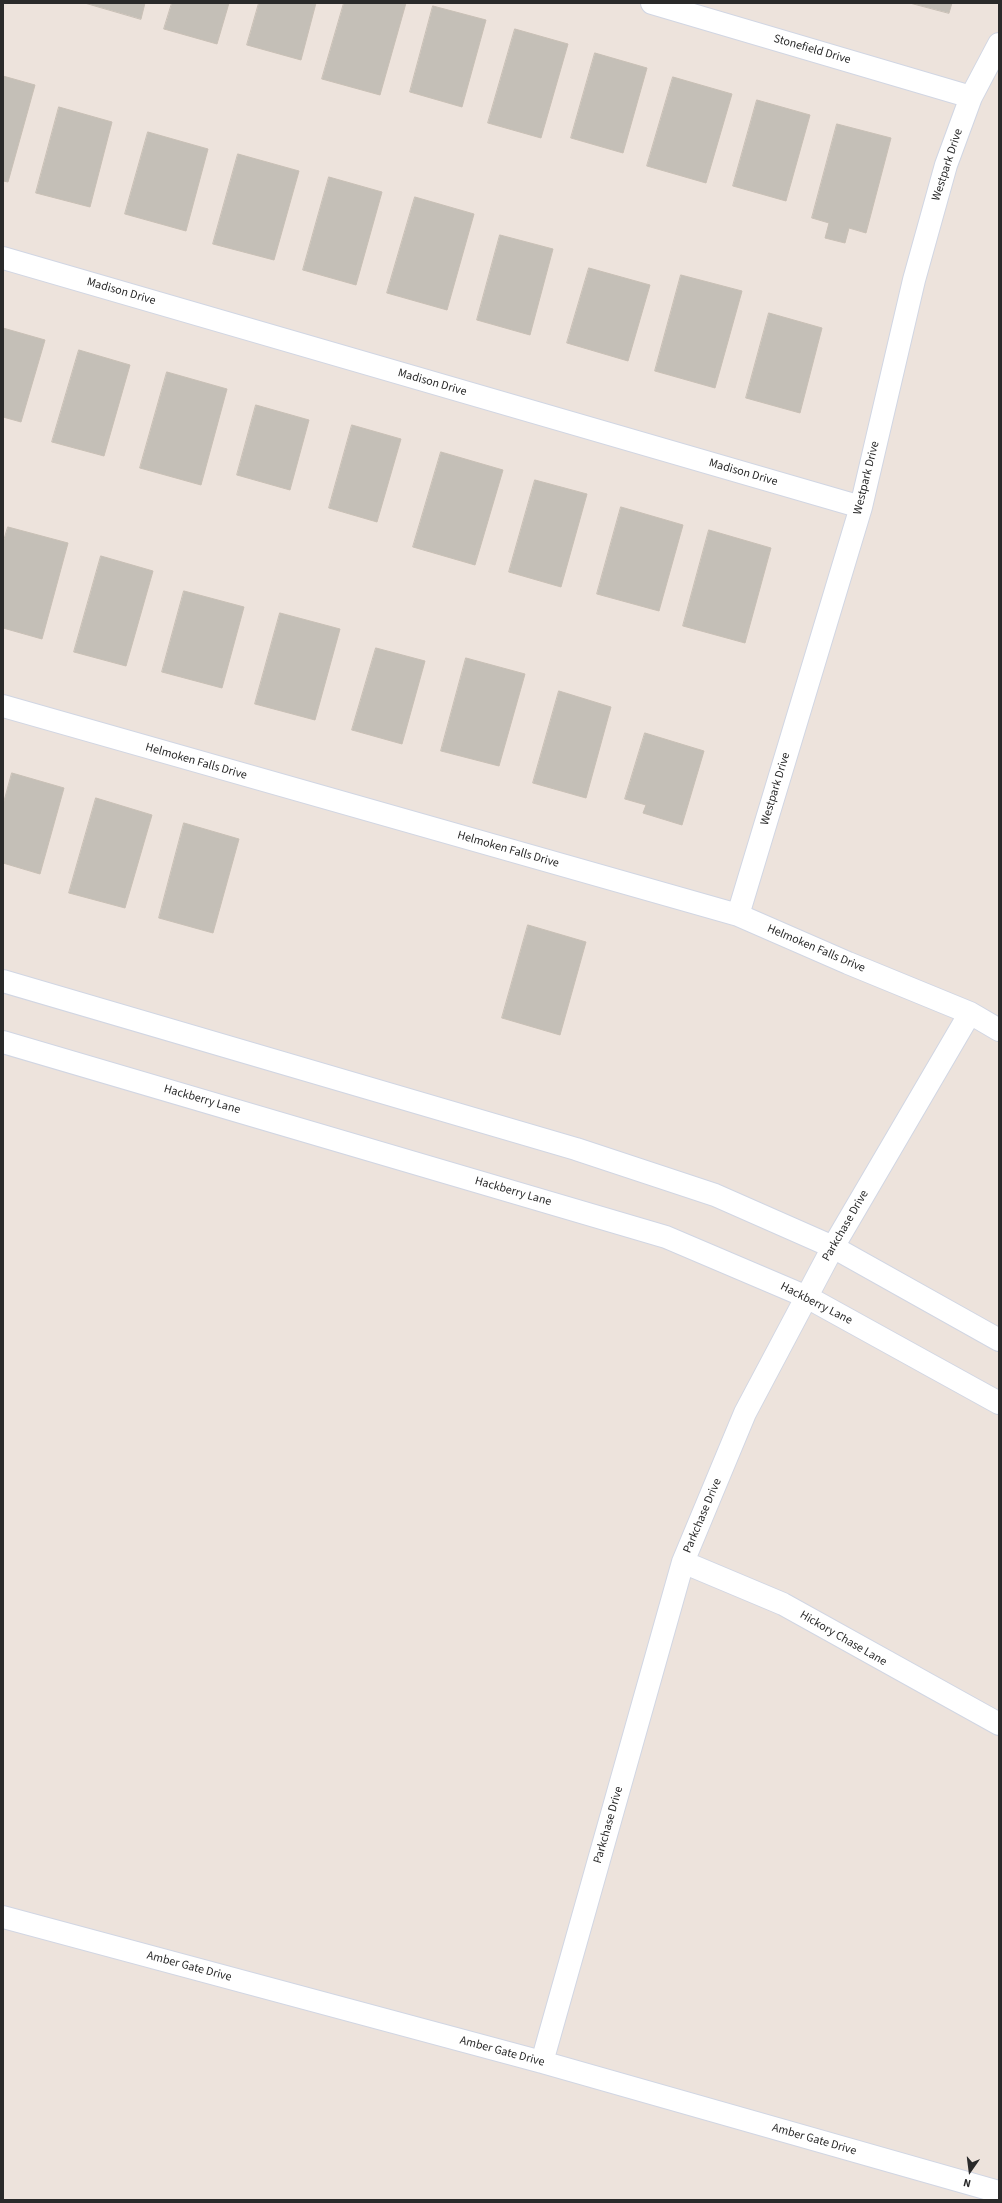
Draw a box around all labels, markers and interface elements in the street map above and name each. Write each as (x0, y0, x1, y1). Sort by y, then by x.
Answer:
street label: Stonefield Drive (772, 32, 852, 68)
street label: Westpark Drive (930, 127, 966, 203)
street label: Madison Drive (85, 275, 157, 309)
street label: Madison Drive (396, 366, 468, 400)
street label: Westpark Drive (851, 440, 883, 516)
street label: Madison Drive (707, 456, 779, 490)
street label: Helmoken Falls Drive (144, 741, 248, 783)
street label: Westpark Drive (758, 751, 794, 827)
street label: Helmoken Falls Drive (456, 829, 560, 871)
street label: Helmoken Falls Drive (765, 922, 867, 976)
street label: Hackberry Lane (162, 1082, 242, 1118)
street label: Hackberry Lane (473, 1174, 553, 1210)
street label: Parkchase Drive (820, 1188, 872, 1264)
street label: Hackberry Lane (778, 1280, 854, 1328)
street label: Parkchase Drive (681, 1477, 725, 1555)
street label: Hickory Chase Lane (797, 1608, 889, 1670)
street label: Parkchase Drive (591, 1785, 627, 1865)
street label: Amber Gate Drive (145, 1949, 233, 1985)
street label: Amber Gate Drive (458, 2034, 546, 2070)
street label: Amber Gate Drive (770, 2121, 858, 2159)
north arrow (950, 2151, 990, 2191)
text: N (962, 2175, 972, 2191)

